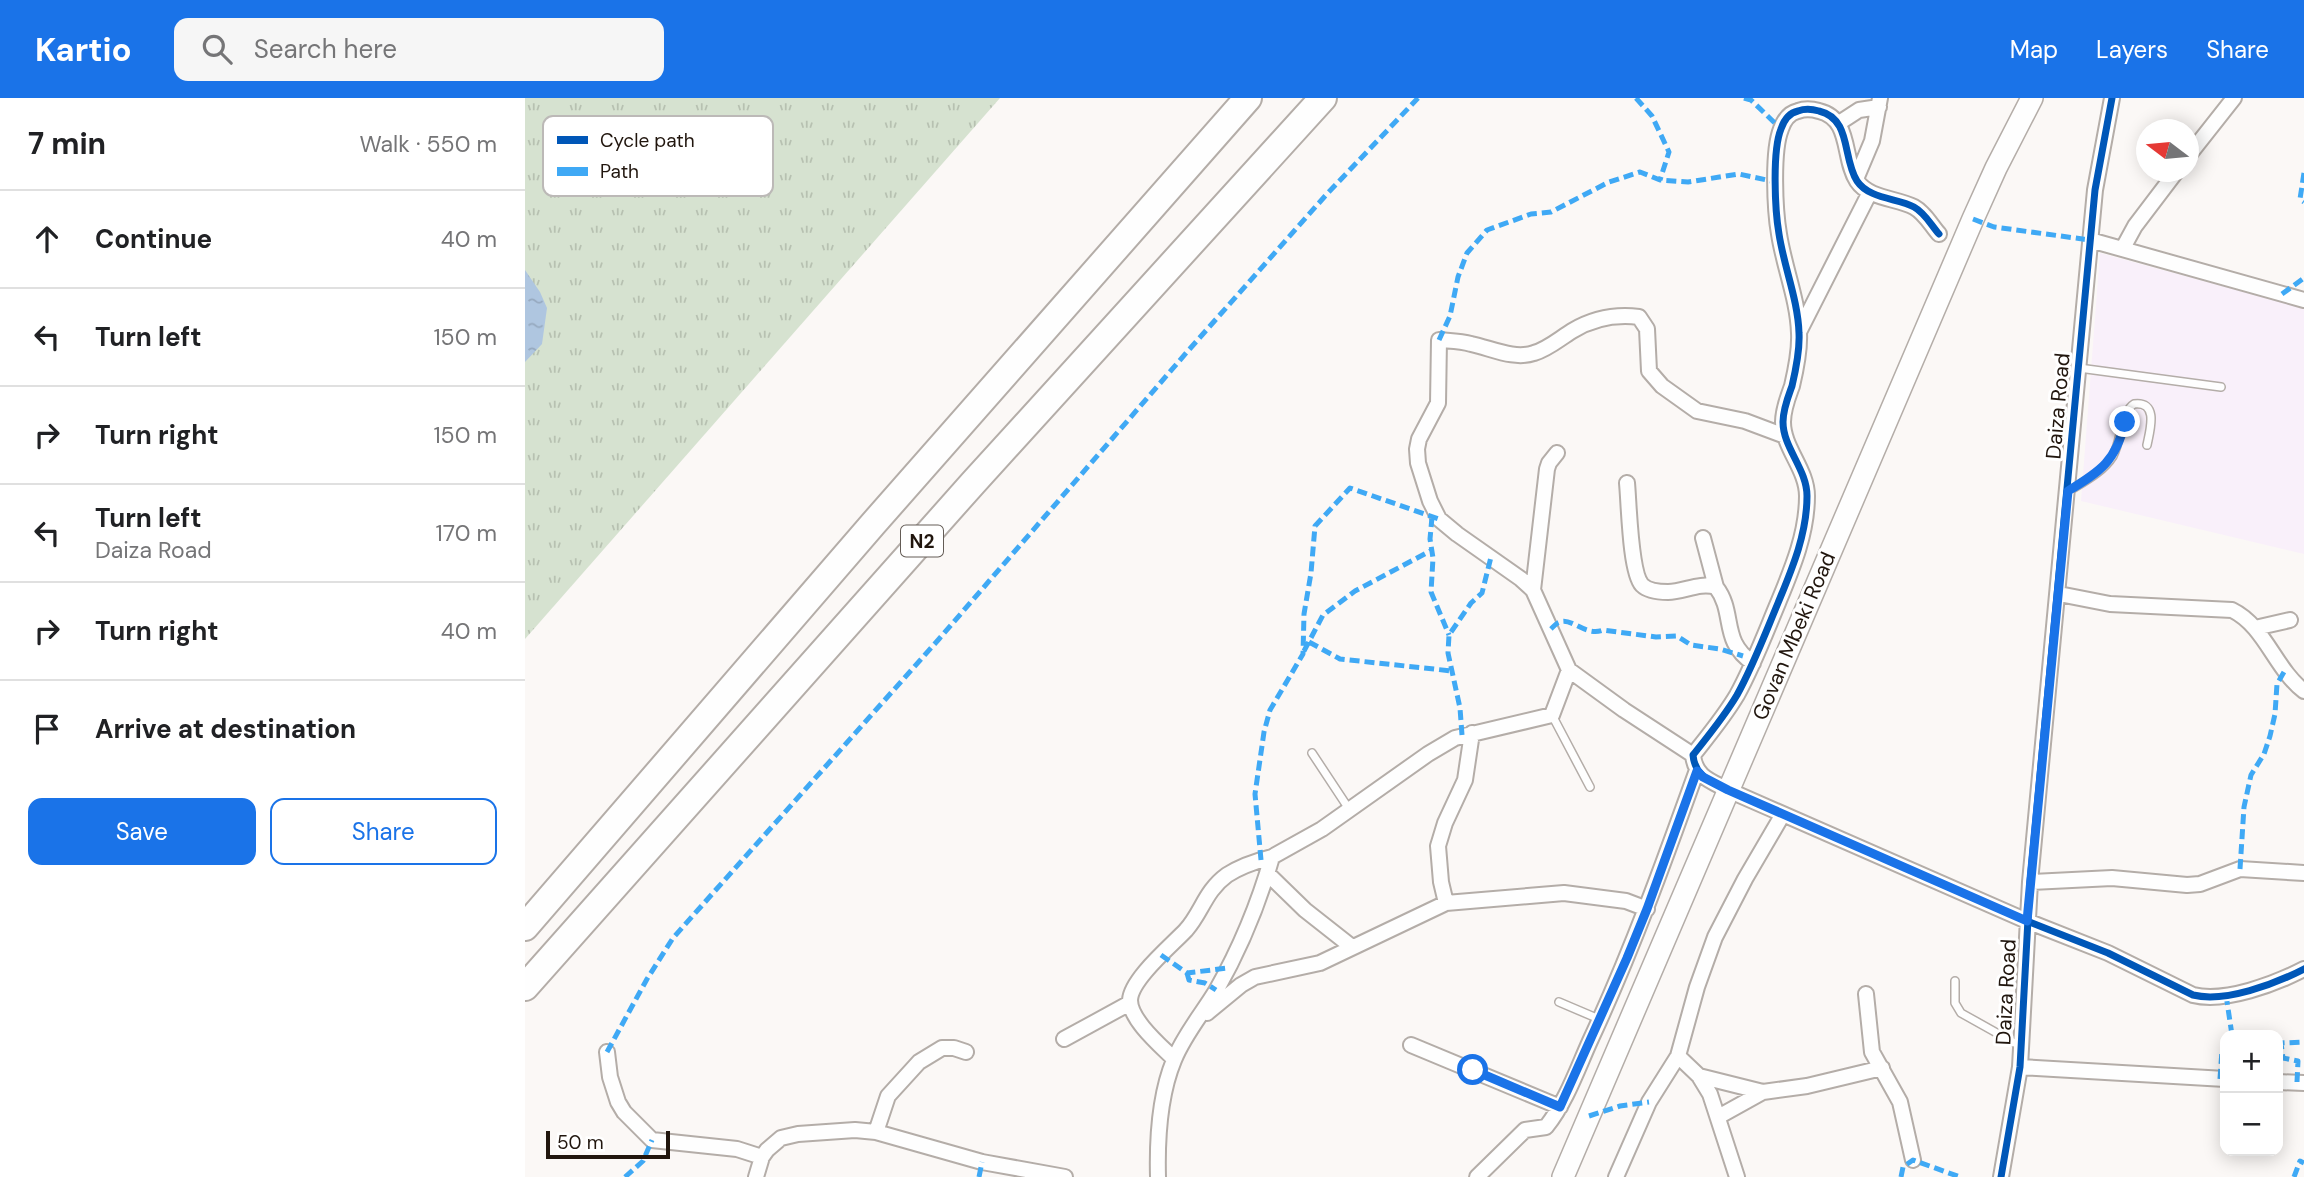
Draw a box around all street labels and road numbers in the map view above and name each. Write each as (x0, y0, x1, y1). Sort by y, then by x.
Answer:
street label: Daiza Road (2039, 352, 2077, 460)
road number: N2 (901, 526, 943, 556)
street label: Govan Mbeki Road (1746, 548, 1842, 724)
street label: Daiza Road (1989, 938, 2023, 1046)

